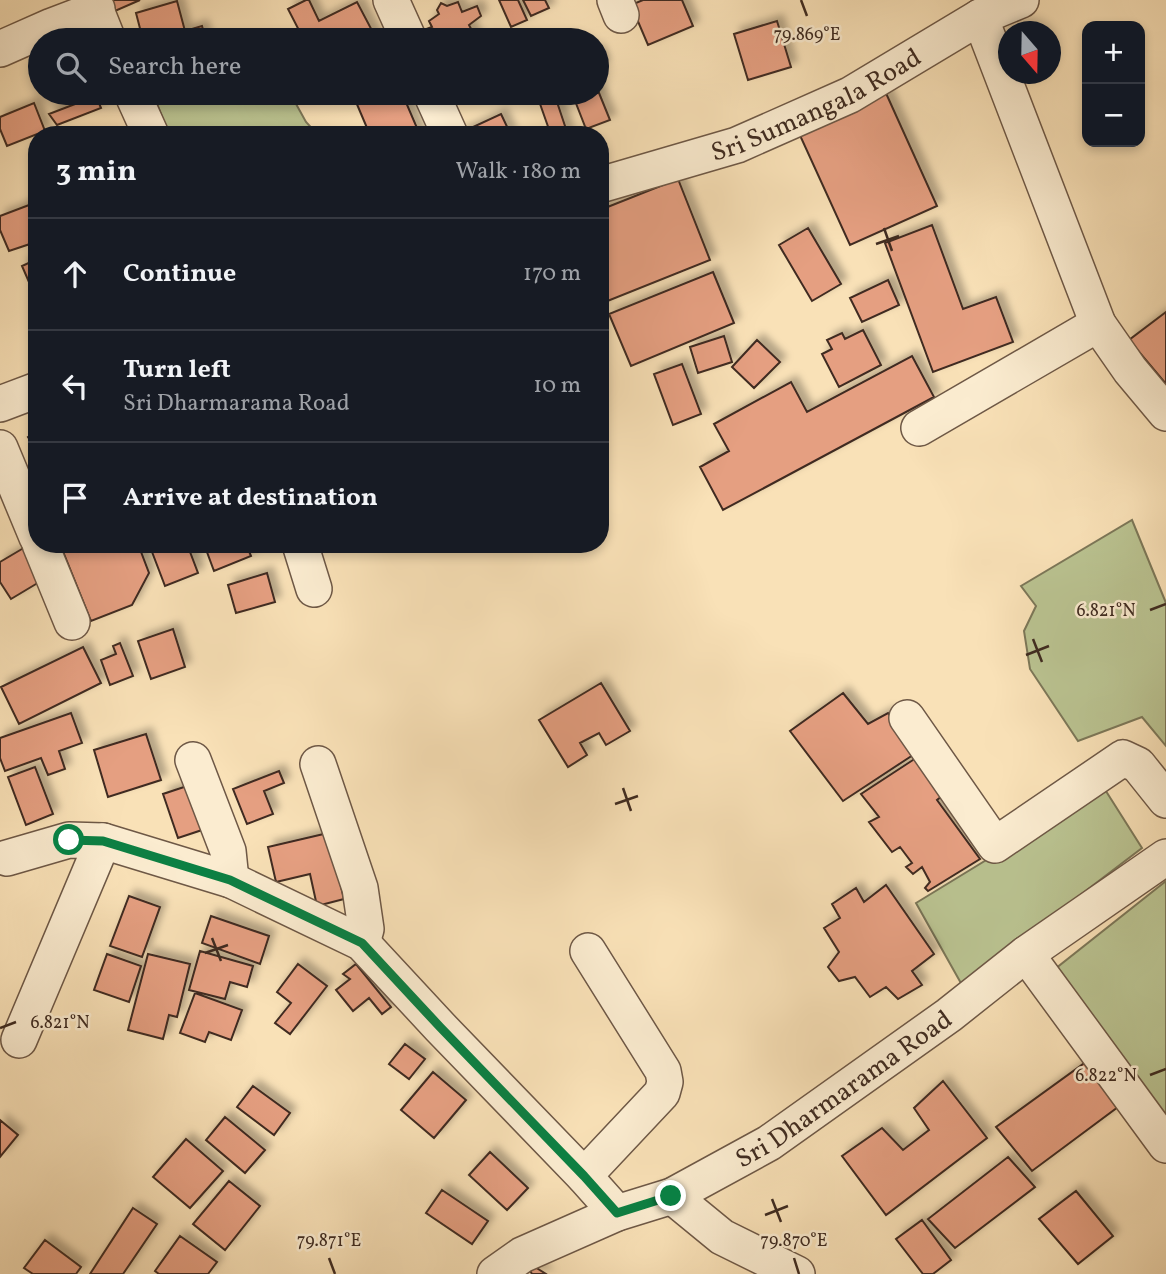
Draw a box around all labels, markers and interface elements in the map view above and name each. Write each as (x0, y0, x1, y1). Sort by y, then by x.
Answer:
north arrow (998, 21, 1061, 84)
map controls (1082, 21, 1145, 147)
button: + (1082, 21, 1145, 84)
text: 79.869°E (774, 23, 841, 48)
search box (28, 28, 609, 105)
street label: Sri Sumangala Road (707, 40, 929, 172)
icon: search (52, 48, 90, 86)
text: Search here (108, 49, 241, 85)
button: − (1082, 84, 1145, 147)
text: 3 min (56, 151, 137, 193)
text: Walk · 180 m (456, 156, 581, 188)
icon: ahead (56, 255, 94, 293)
text: Continue (123, 256, 236, 292)
text: 170 m (523, 258, 581, 290)
text: Turn left (123, 352, 231, 388)
icon: left (56, 367, 94, 405)
text: 10 m (533, 370, 581, 402)
text: Sri Dharmarama Road (123, 388, 350, 420)
icon: arrive (56, 479, 94, 517)
text: Arrive at destination (123, 480, 378, 516)
text: 6.821°N (1076, 599, 1136, 624)
route start (53, 824, 84, 855)
street label: Sri Dharmarama Road (730, 1002, 960, 1178)
text: 6.821°N (30, 1011, 90, 1036)
text: 6.822°N (1075, 1064, 1137, 1089)
route end (655, 1180, 686, 1211)
text: 79.871°E (297, 1229, 361, 1254)
text: 79.870°E (760, 1229, 828, 1254)

